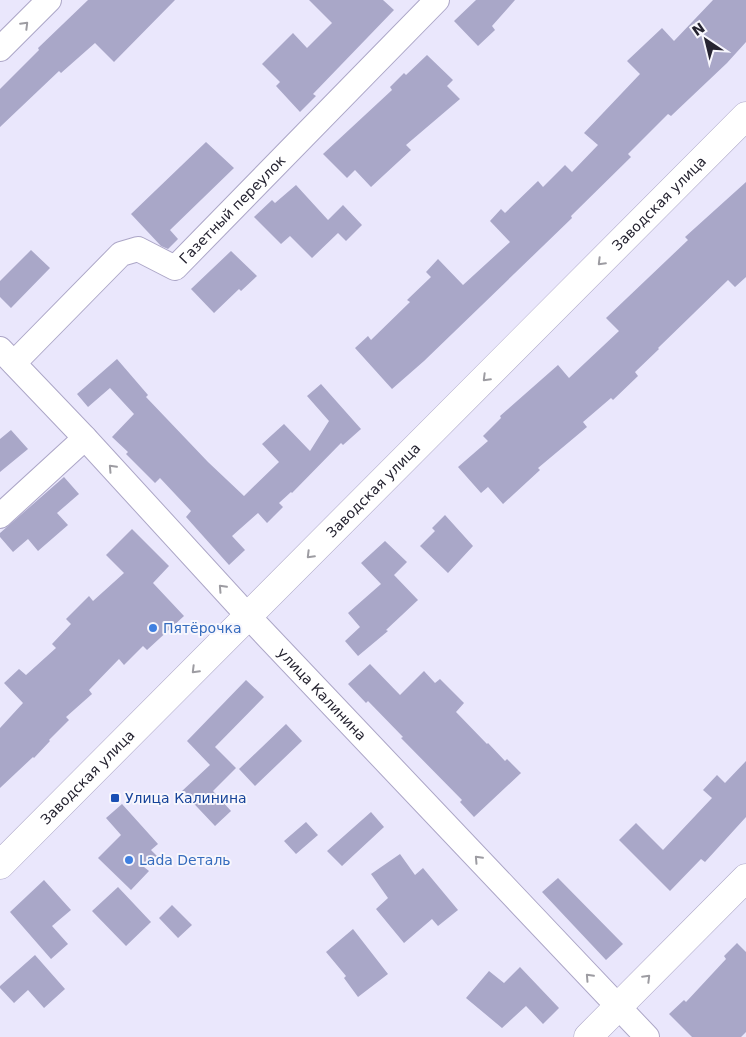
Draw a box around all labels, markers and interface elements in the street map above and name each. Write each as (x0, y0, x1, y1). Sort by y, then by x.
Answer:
north arrow (681, 15, 731, 65)
text: N (689, 19, 708, 39)
one-way arrow (19, 21, 28, 30)
street label: Газетный переулок (176, 152, 289, 267)
street label: Заводская улица (609, 153, 709, 254)
one-way arrow (597, 257, 606, 266)
one-way arrow (483, 372, 492, 381)
street label: Заводская улица (323, 440, 424, 541)
one-way arrow (109, 465, 118, 474)
one-way arrow (307, 549, 316, 558)
one-way arrow (219, 584, 228, 593)
place label: Пятёрочка (163, 620, 241, 636)
marker: Пятёрочка (147, 622, 159, 634)
street label: улица Калинина (274, 644, 370, 744)
one-way arrow (192, 664, 201, 673)
street label: Заводская улица (37, 727, 138, 828)
place label: Улица Калинина (125, 790, 247, 806)
marker: Улица Калинина (109, 792, 121, 804)
place label: Lada Dеталь (139, 852, 231, 868)
marker: Lada Dеталь (123, 854, 135, 866)
one-way arrow (475, 855, 484, 864)
one-way arrow (586, 973, 595, 982)
one-way arrow (641, 975, 650, 984)

